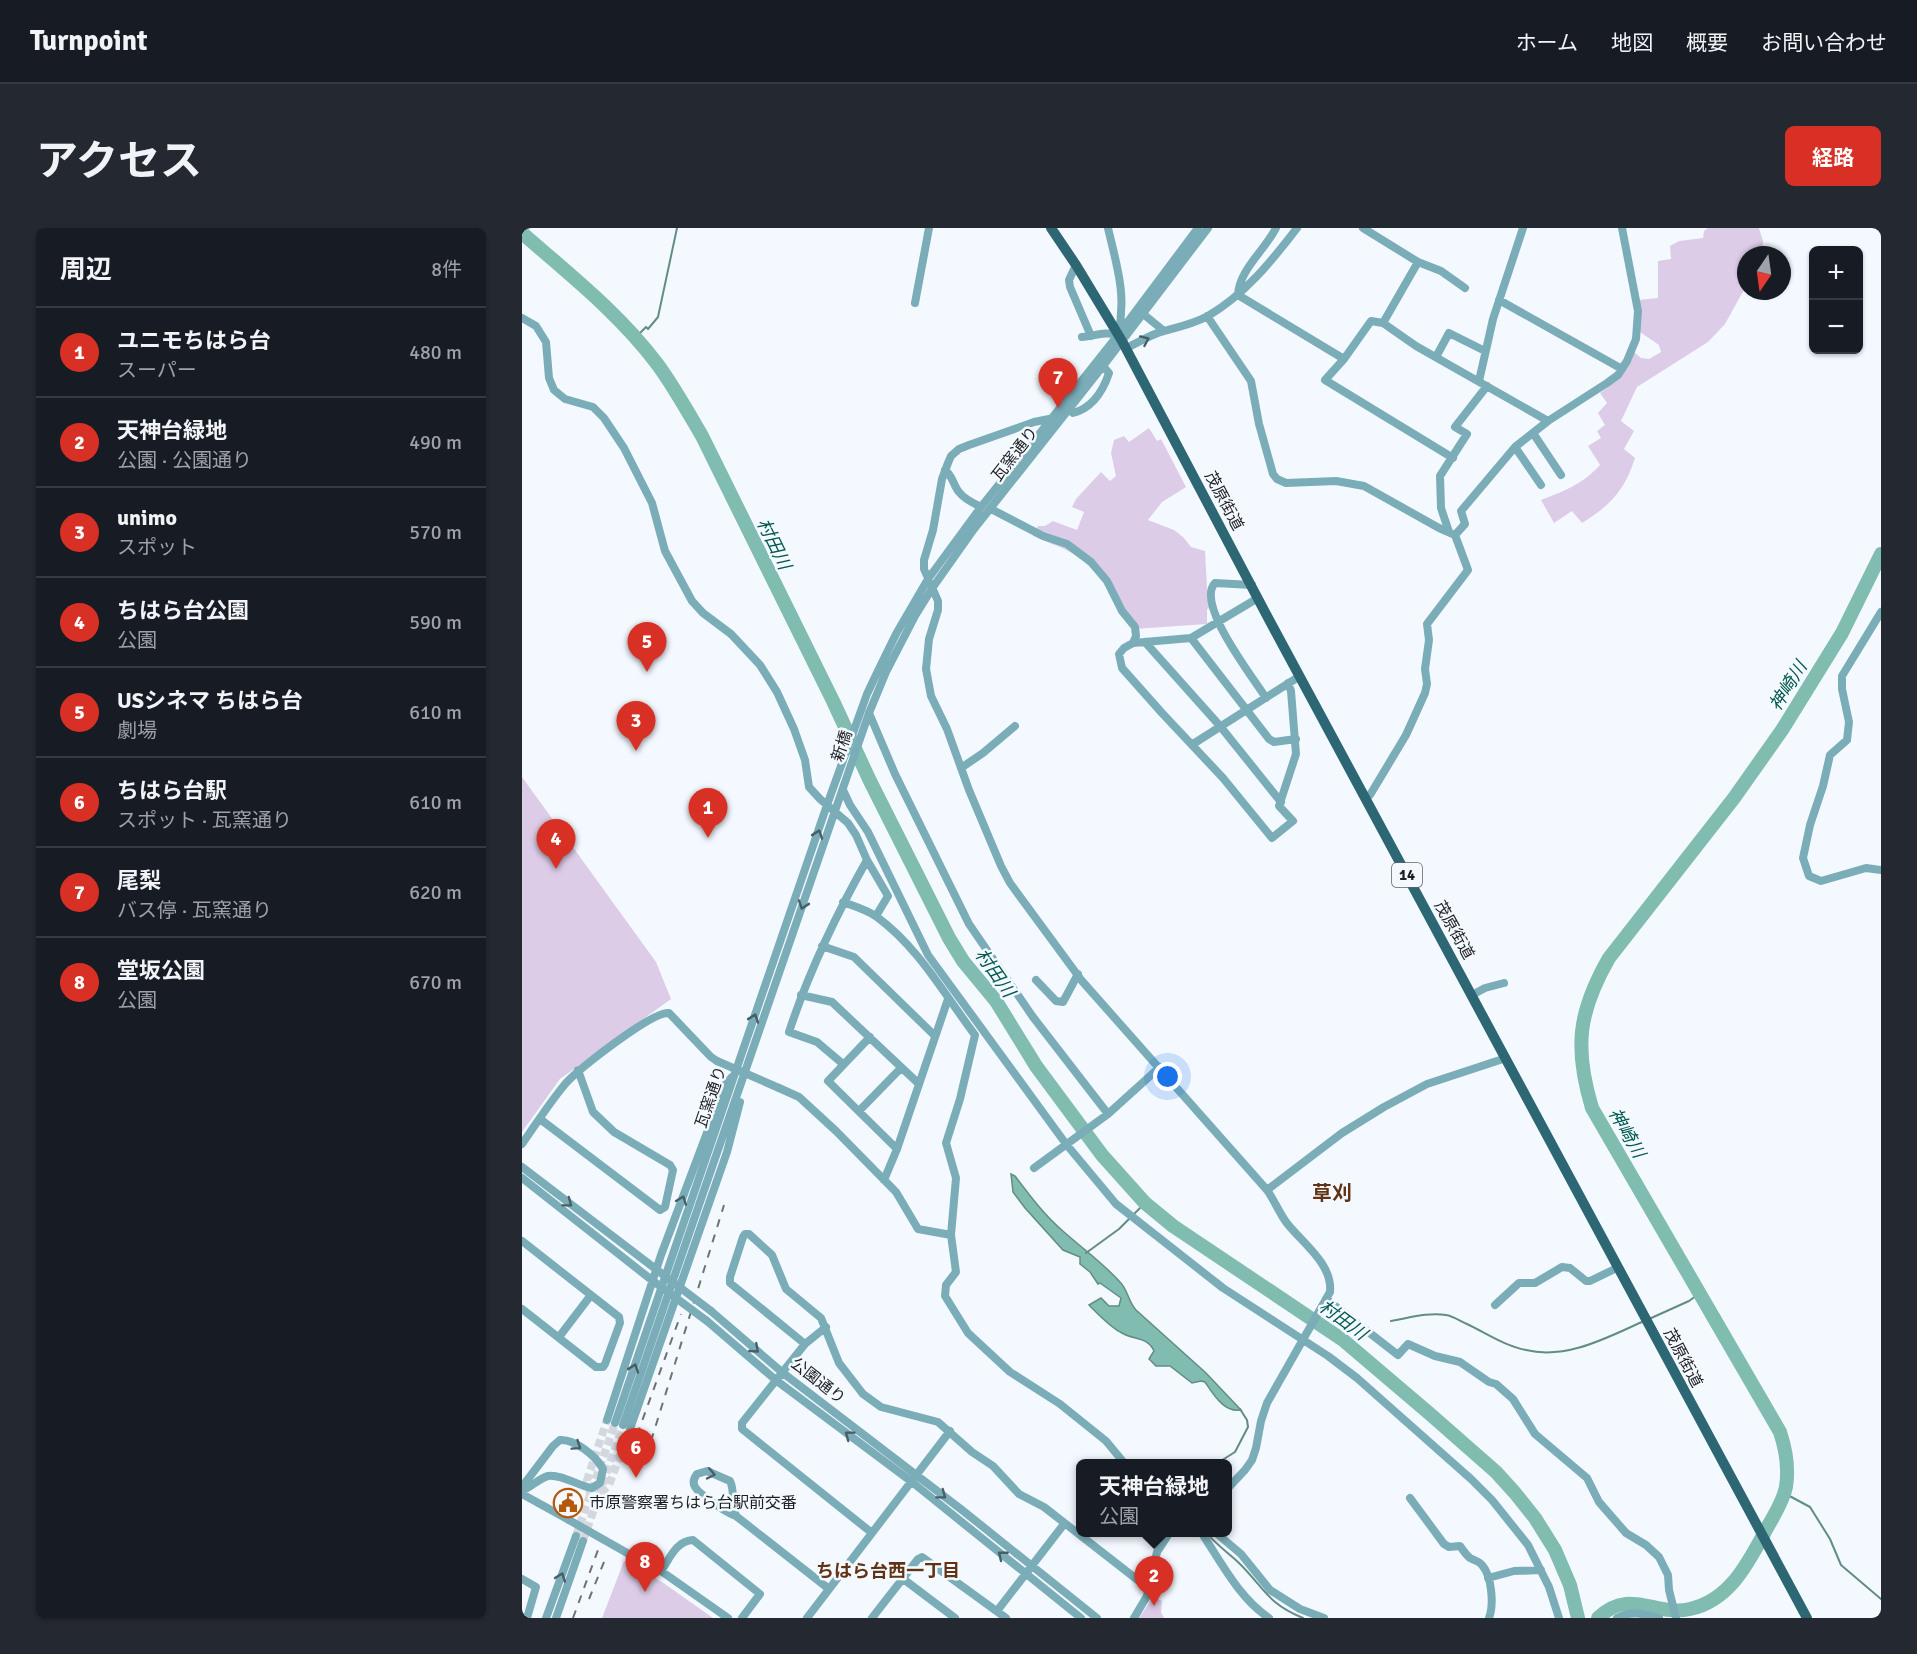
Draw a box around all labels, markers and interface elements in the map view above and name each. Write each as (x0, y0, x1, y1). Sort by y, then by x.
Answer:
text: Turnpoint (30, 24, 147, 58)
text: ホーム (1516, 30, 1578, 56)
text: 地図 (1611, 30, 1653, 56)
text: 概要 (1686, 30, 1728, 56)
text: お問い合わせ (1761, 30, 1887, 56)
button: 経路 (1785, 126, 1881, 186)
text: アクセス (36, 136, 202, 187)
north arrow (1737, 246, 1791, 300)
map controls (1809, 246, 1863, 354)
button: + (1809, 246, 1863, 300)
text: 周辺 (60, 254, 112, 286)
text: 8件 (431, 257, 462, 282)
button: − (1809, 300, 1863, 354)
text: ユニモちはら台 (117, 327, 271, 354)
one-way arrow (1138, 335, 1149, 347)
text: 1 (74, 340, 85, 365)
text: 480 m (409, 340, 462, 365)
text: スーパー (117, 358, 197, 383)
pin: 7 (1038, 358, 1078, 408)
text: 天神台緑地 (117, 417, 227, 444)
street label: 瓦窯通り (987, 423, 1043, 485)
text: 2 (74, 430, 85, 455)
text: 490 m (409, 430, 462, 455)
text: 公園 · 公園通り (117, 448, 252, 473)
street label: 茂原街道 (1200, 468, 1248, 534)
text: unimo (117, 504, 177, 531)
water label: 村田川 (752, 515, 797, 575)
text: 3 (74, 520, 85, 545)
text: 570 m (409, 520, 462, 545)
text: スポット (117, 535, 197, 560)
text: ちはら台公園 (117, 597, 249, 624)
text: 4 (74, 610, 85, 635)
text: 590 m (409, 610, 462, 635)
pin: 5 (628, 622, 666, 672)
text: 公園 (117, 628, 157, 653)
water label: 神崎川 (1764, 656, 1813, 715)
text: USシネマ ちはら台 (117, 687, 303, 714)
text: 5 (74, 700, 85, 725)
text: 610 m (409, 700, 462, 725)
pin: 3 (616, 702, 656, 751)
text: 劇場 (117, 718, 157, 743)
street label: 新橋 (827, 728, 857, 764)
text: ちはら台駅 (117, 777, 227, 804)
pin: 1 (688, 788, 728, 838)
text: 6 (74, 790, 85, 815)
text: 610 m (409, 790, 462, 815)
text: スポット · 瓦窯通り (117, 808, 292, 833)
pin: 4 (537, 820, 576, 869)
one-way arrow (810, 829, 823, 840)
road number: 14 (1392, 863, 1422, 887)
text: 尾梨 (117, 867, 161, 894)
text: 7 (74, 880, 85, 905)
text: 620 m (409, 880, 462, 905)
street label: 茂原街道 (1430, 897, 1478, 963)
text: バス停 · 瓦窯通り (117, 898, 272, 923)
one-way arrow (798, 899, 811, 910)
water label: 村田川 (971, 945, 1021, 1003)
text: 堂坂公園 (117, 957, 205, 984)
text: 8 (74, 970, 85, 995)
text: 670 m (409, 970, 462, 995)
text: 公園 (117, 988, 157, 1013)
one-way arrow (747, 1013, 759, 1024)
your location (1153, 1062, 1182, 1091)
street label: 瓦窯通り (691, 1063, 731, 1131)
water label: 神崎川 (1604, 1104, 1651, 1164)
district label: 草刈 (1312, 1181, 1352, 1206)
one-way arrow (562, 1195, 573, 1206)
one-way arrow (675, 1195, 687, 1206)
water label: 村田川 (1315, 1295, 1373, 1346)
street label: 茂原街道 (1659, 1325, 1707, 1391)
one-way arrow (748, 1342, 759, 1353)
street label: 公園通り (787, 1353, 849, 1409)
one-way arrow (626, 1363, 639, 1373)
pin: 6 (616, 1428, 656, 1478)
one-way arrow (844, 1431, 855, 1442)
one-way arrow (570, 1439, 581, 1450)
popup (1076, 1459, 1232, 1537)
one-way arrow (706, 1467, 716, 1480)
text: 天神台緑地 (1099, 1473, 1209, 1500)
public building icon: 市原警察署ちはら台駅前交番 (552, 1487, 584, 1519)
one-way arrow (936, 1487, 947, 1498)
place label: 市原警察署ちはら台駅前交番 (589, 1493, 797, 1513)
text: 公園 (1099, 1504, 1139, 1529)
pin: 8 (626, 1542, 664, 1592)
one-way arrow (998, 1551, 1009, 1562)
pin: 2 (1134, 1556, 1174, 1606)
district label: ちはら台西一丁目 (816, 1560, 960, 1582)
one-way arrow (554, 1572, 567, 1583)

